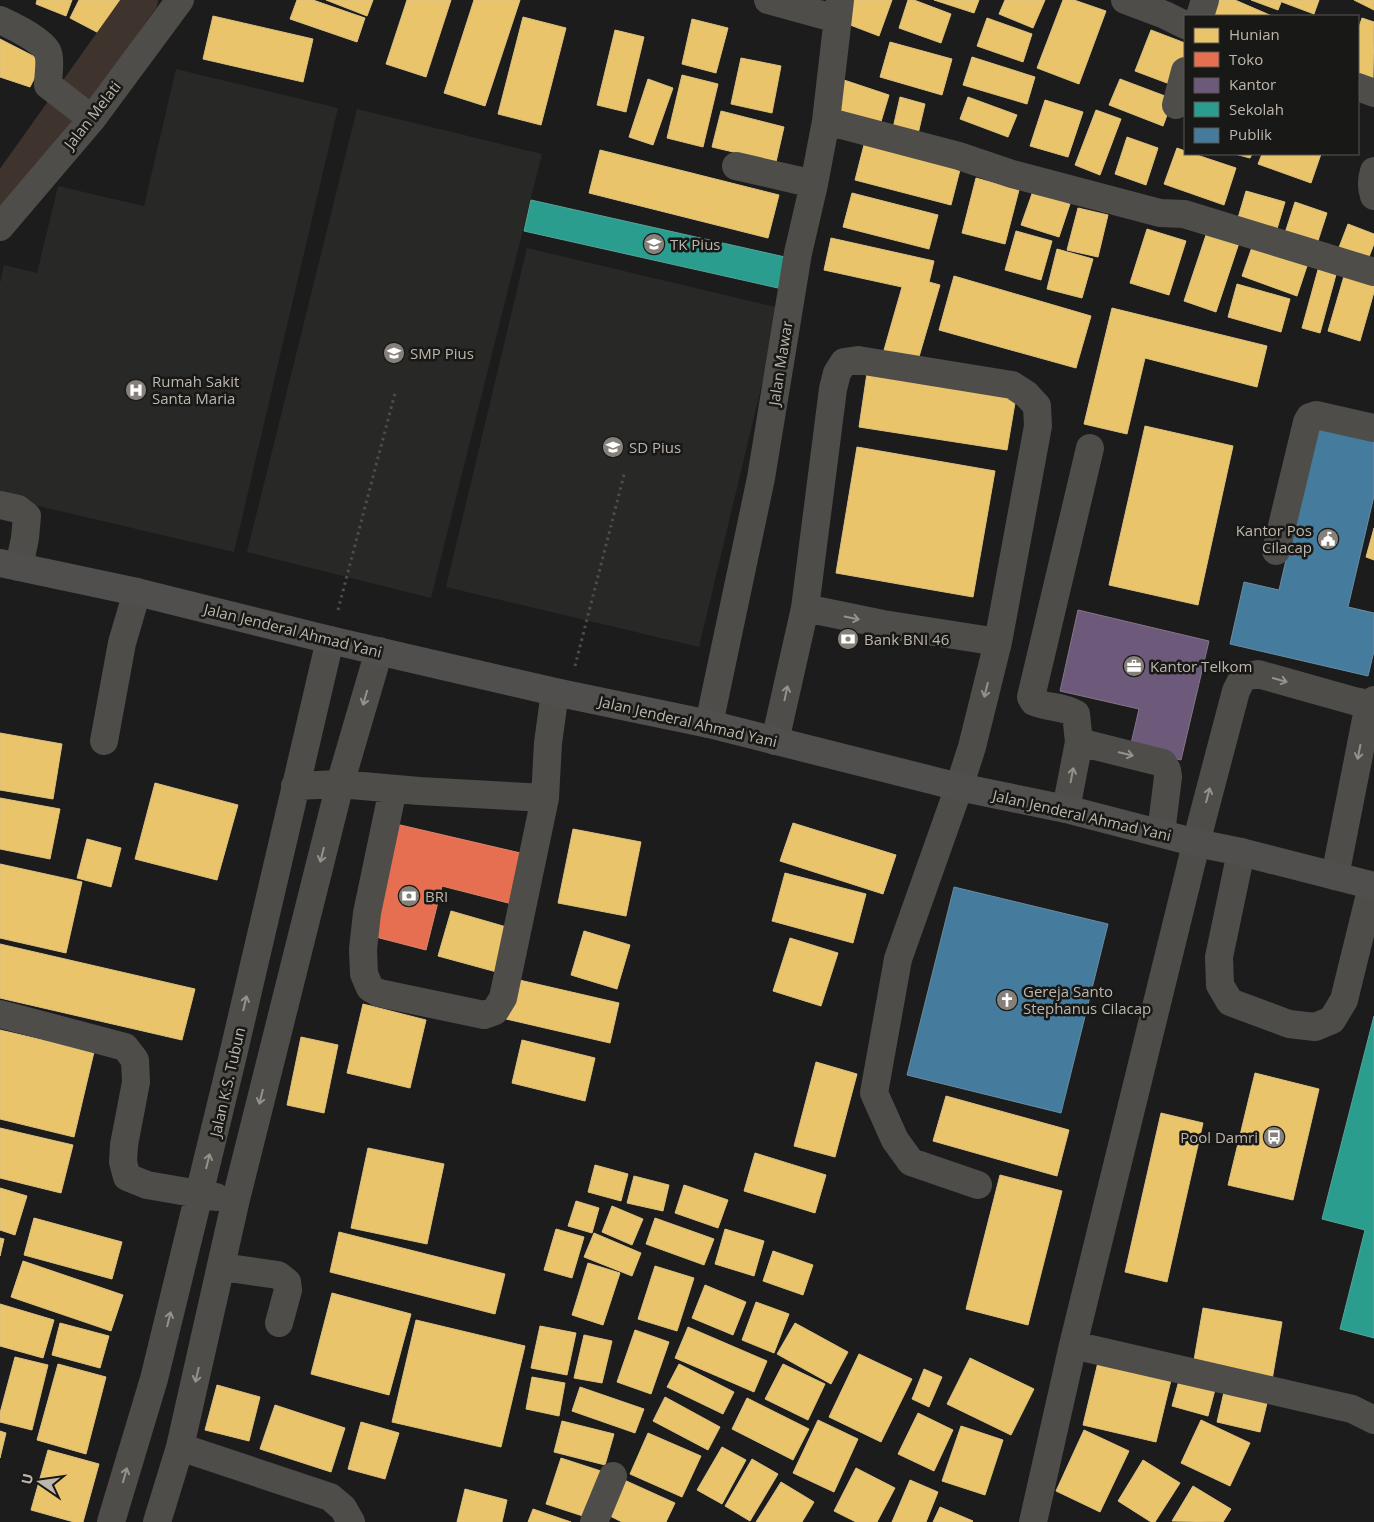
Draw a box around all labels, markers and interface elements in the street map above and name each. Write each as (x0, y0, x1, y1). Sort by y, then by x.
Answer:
legend (1184, 15, 1359, 155)
text: Hunian (1229, 24, 1280, 44)
text: Toko (1229, 49, 1263, 69)
text: Kantor (1229, 74, 1276, 94)
street label: Jalan Melati (58, 77, 125, 155)
text: Sekolah (1229, 99, 1284, 119)
text: Publik (1229, 124, 1272, 144)
school or university icon: TK Pius (642, 232, 666, 256)
place label: TK Pius (670, 234, 721, 254)
street label: Jalan Mawar (763, 319, 797, 409)
school or university icon: SMP Pius (382, 341, 406, 365)
place label: SMP Pius (410, 343, 474, 363)
place label: Rumah Sakit Santa Maria (152, 371, 239, 408)
hospital icon: Rumah Sakit Santa Maria (124, 378, 148, 402)
school or university icon: SD Pius (601, 435, 625, 459)
place label: SD Pius (629, 437, 681, 457)
place label: Kantor Pos Cilacap (1236, 520, 1312, 557)
public building icon: Kantor Pos Cilacap (1316, 527, 1340, 551)
street label: Jalan Jenderal Ahmad Yani (200, 598, 384, 662)
one-way arrow (844, 614, 860, 623)
bank icon: Bank BNI 46 (836, 627, 860, 651)
place label: Bank BNI 46 (864, 629, 949, 649)
office icon: Kantor Telkom (1122, 654, 1146, 678)
place label: Kantor Telkom (1150, 656, 1252, 676)
one-way arrow (1272, 676, 1288, 686)
one-way arrow (981, 681, 990, 697)
one-way arrow (782, 686, 791, 702)
one-way arrow (360, 689, 370, 705)
street label: Jalan Jenderal Ahmad Yani (595, 690, 779, 751)
one-way arrow (1354, 743, 1363, 759)
one-way arrow (1117, 749, 1133, 759)
one-way arrow (1068, 768, 1078, 784)
street label: Jalan Jenderal Ahmad Yani (989, 784, 1173, 845)
one-way arrow (1204, 788, 1214, 804)
one-way arrow (317, 846, 326, 862)
bank icon: BRI (397, 884, 421, 908)
place label: BRI (425, 886, 448, 906)
place label: Gereja Santo Stephanus Cilacap (1023, 981, 1151, 1018)
church icon: Gereja Santo Stephanus Cilacap (995, 988, 1019, 1012)
one-way arrow (241, 996, 250, 1012)
street label: Jalan K.S. Tubun (204, 1025, 249, 1141)
one-way arrow (256, 1088, 265, 1104)
bus stop icon: Pool Damri (1262, 1125, 1286, 1149)
place label: Pool Damri (1180, 1127, 1258, 1147)
one-way arrow (204, 1154, 213, 1170)
one-way arrow (165, 1311, 174, 1327)
one-way arrow (192, 1366, 201, 1382)
north arrow (15, 1457, 65, 1507)
one-way arrow (120, 1468, 130, 1484)
text: U (16, 1472, 37, 1486)

